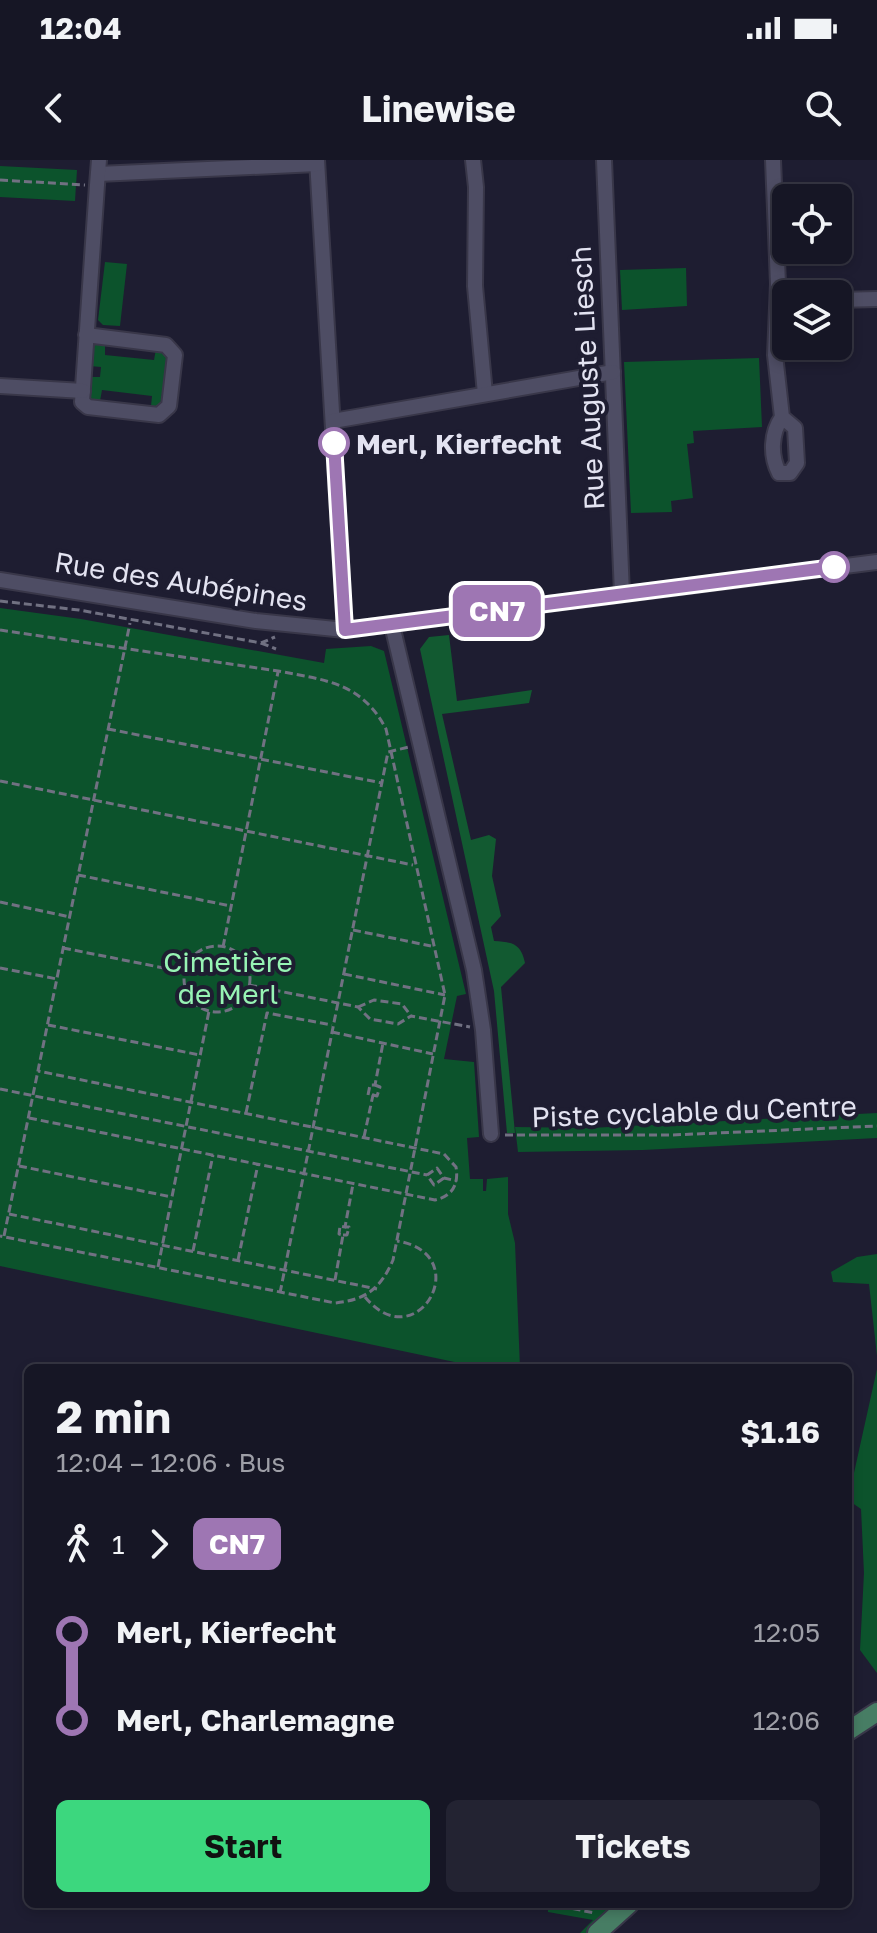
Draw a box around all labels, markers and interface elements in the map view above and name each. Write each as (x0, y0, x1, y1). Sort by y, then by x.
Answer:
text: 12:04 (40, 10, 122, 46)
icon: back (32, 86, 76, 130)
icon: search (801, 86, 845, 130)
text: Linewise (361, 87, 516, 130)
map controls (772, 184, 852, 360)
button: locate (772, 184, 852, 264)
street label: Rue Auguste Liesch (564, 245, 610, 511)
button: layers (772, 280, 852, 360)
place label: Merl, Kierfecht (356, 427, 562, 460)
marker: Merl, Kierfecht (319, 428, 349, 458)
street label: Rue des Aubépines (52, 545, 310, 617)
unlabelled marker (819, 552, 849, 582)
line badge: CN7 (451, 585, 543, 637)
text: CN7 (469, 594, 525, 627)
park label: Cimetière de Merl (163, 945, 293, 1010)
street label: Piste cyclable du Centre (531, 1089, 857, 1133)
text: 2 min (56, 1390, 171, 1443)
text: $1.16 (740, 1414, 820, 1450)
text: 12:04 – 12:06 · Bus (56, 1447, 285, 1478)
icon: walk (56, 1522, 100, 1566)
icon: forward (137, 1522, 181, 1566)
text: CN7 (209, 1527, 265, 1560)
text: 1 (112, 1529, 125, 1560)
text: Merl, Kierfecht (116, 1614, 336, 1650)
text: 12:05 (753, 1617, 820, 1648)
text: Merl, Charlemagne (116, 1702, 395, 1738)
text: 12:06 (753, 1705, 820, 1736)
button: Start (56, 1800, 430, 1892)
button: Tickets (446, 1800, 820, 1892)

